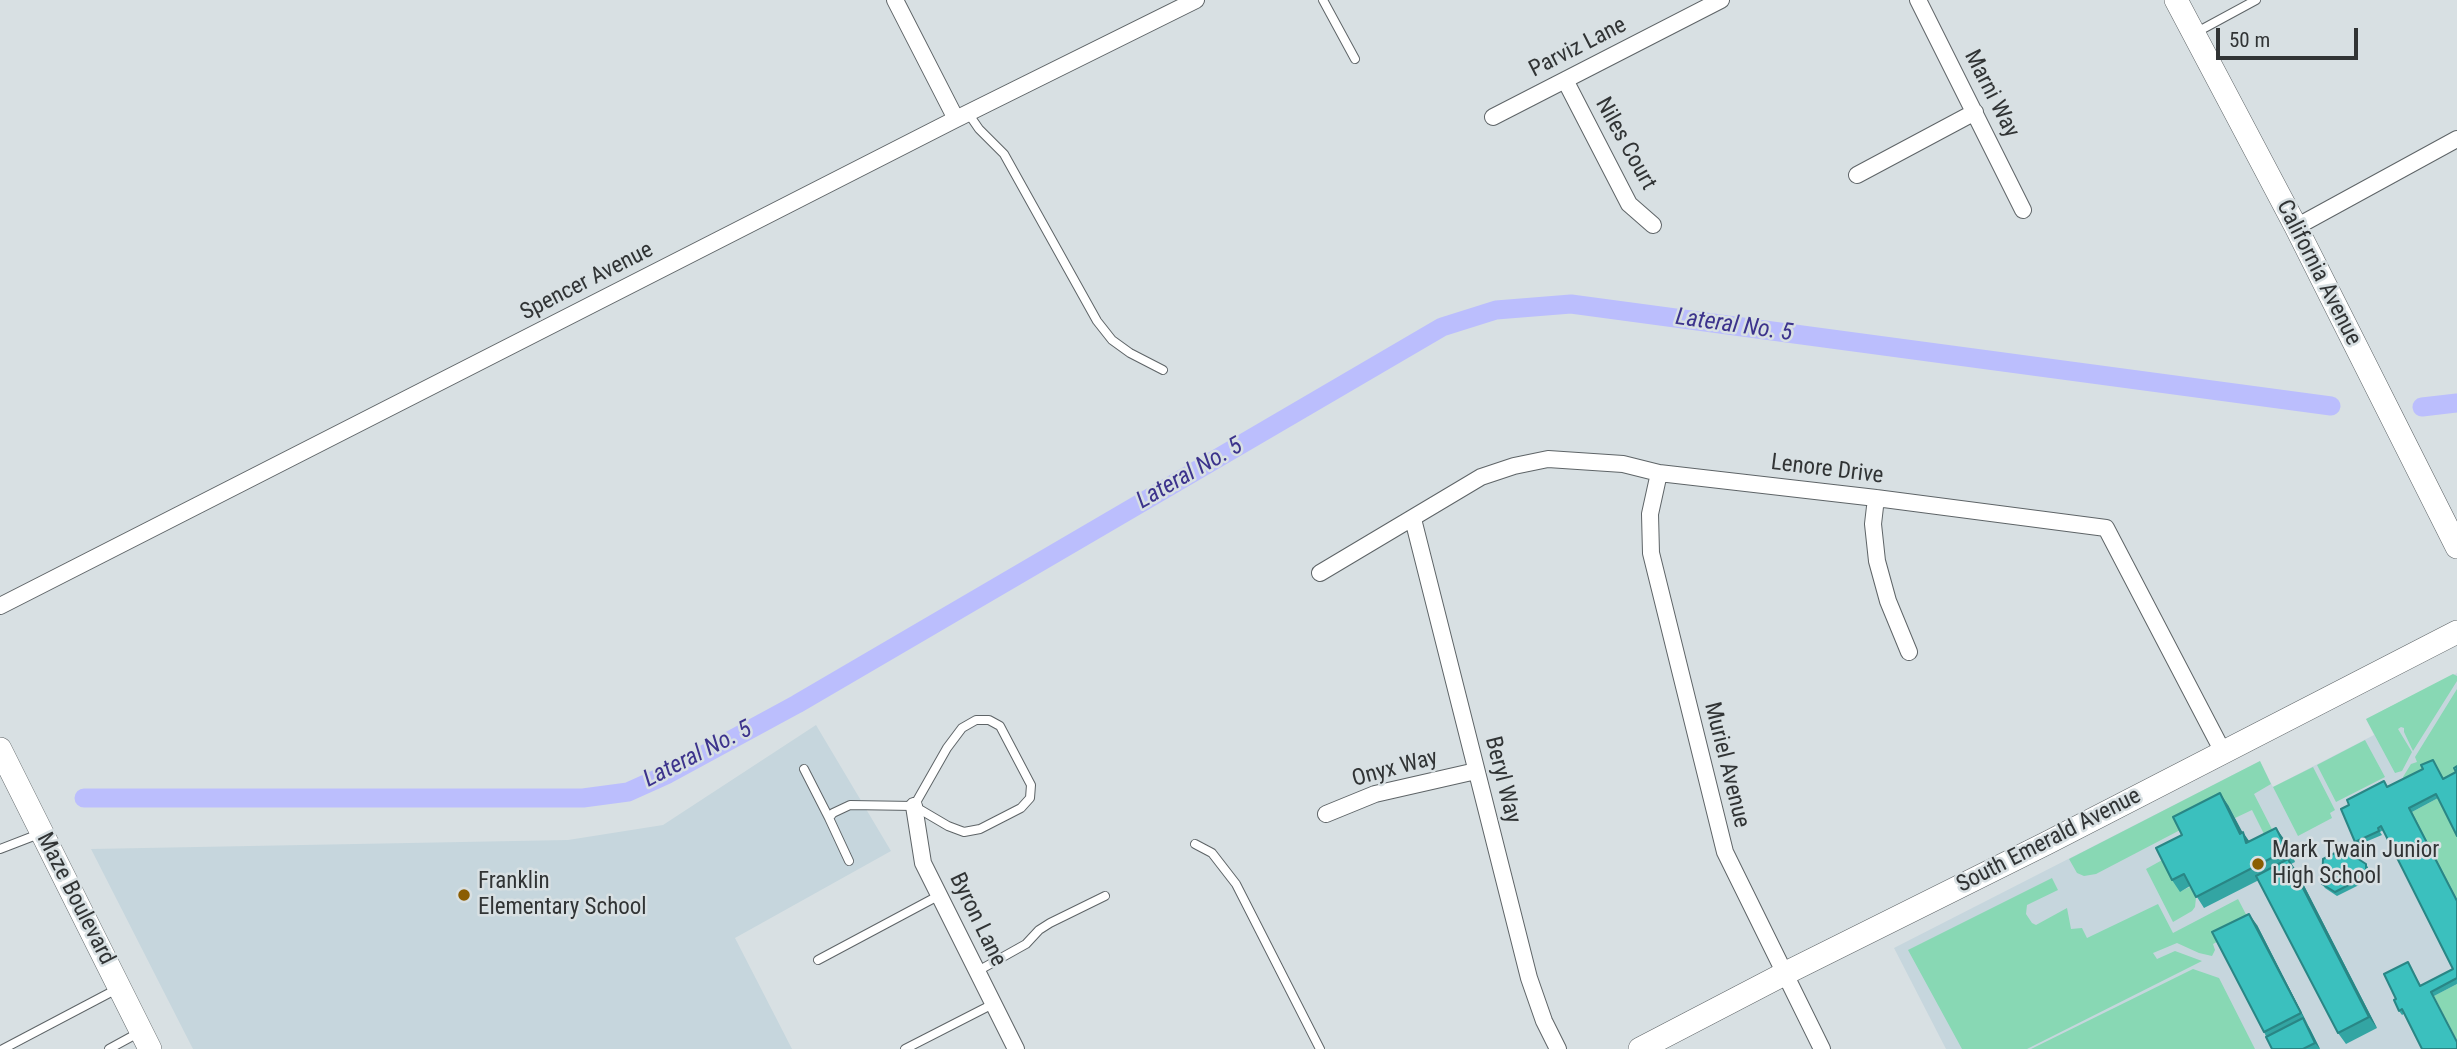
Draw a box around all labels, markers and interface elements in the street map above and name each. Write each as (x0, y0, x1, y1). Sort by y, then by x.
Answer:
street label: Parviz Lane (1525, 12, 1631, 84)
scale bar (2219, 14, 2361, 58)
text: 50 m (2229, 28, 2270, 52)
street label: Marni Way (1957, 46, 2025, 142)
street label: Niles Court (1588, 93, 1662, 195)
street label: California Avenue (2270, 196, 2366, 350)
street label: Spencer Avenue (516, 237, 658, 327)
water label: Lateral No. 5 (1674, 304, 1794, 348)
water label: Lateral No. 5 (1132, 432, 1248, 516)
street label: Lenore Drive (1769, 449, 1885, 491)
street label: Muriel Avenue (1697, 699, 1755, 831)
water label: Lateral No. 5 (639, 715, 757, 795)
street label: Beryl Way (1478, 734, 1526, 826)
street label: Onyx Way (1349, 744, 1441, 794)
street label: South Emerald Avenue (1952, 783, 2146, 899)
street label: Maze Boulevard (30, 828, 120, 970)
place label: Mark Twain Junior High School (2272, 837, 2439, 891)
marker: Mark Twain Junior High School (2250, 856, 2266, 872)
place label: Franklin Elementary School (478, 868, 647, 922)
street label: Byron Lane (943, 869, 1011, 971)
marker: Franklin Elementary School (456, 887, 472, 903)

